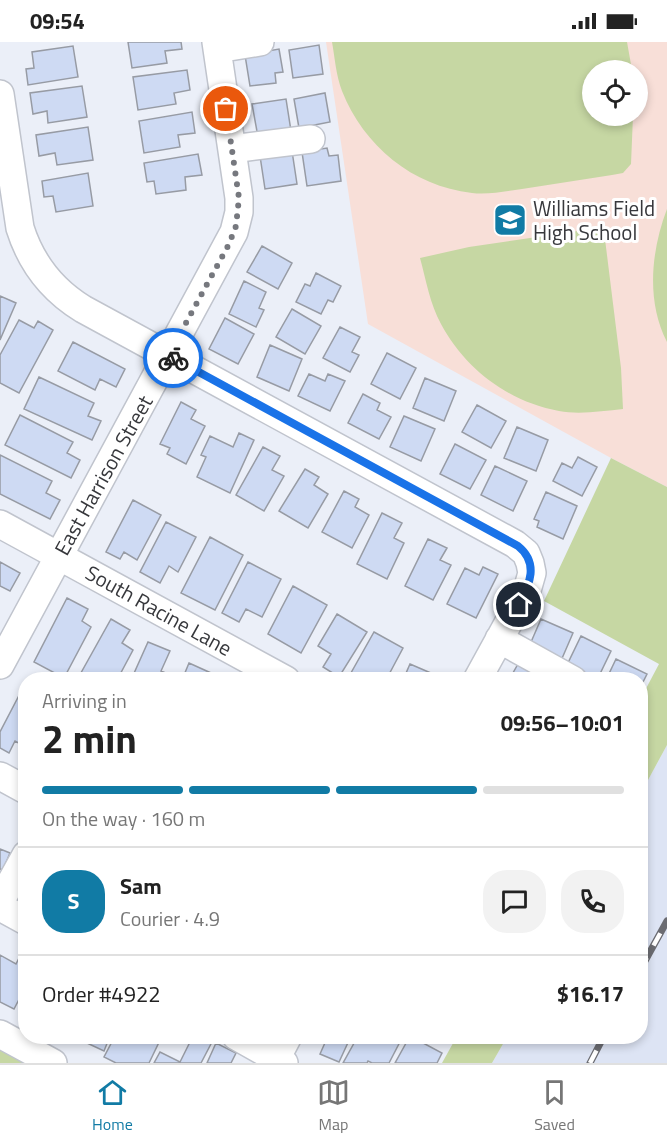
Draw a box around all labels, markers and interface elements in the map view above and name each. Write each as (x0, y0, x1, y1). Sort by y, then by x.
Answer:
text: 09:54 (30, 4, 85, 38)
map controls (582, 60, 648, 126)
button: locate (582, 60, 648, 126)
pin (200, 83, 251, 134)
icon: bag (209, 92, 242, 125)
place label: Williams Field High School (533, 192, 655, 248)
school or university icon: Williams Field High School (492, 202, 528, 238)
courier (143, 328, 203, 388)
icon: bike (157, 342, 190, 375)
street label: East Harrison Street (46, 389, 161, 561)
street label: South Racine Lane (80, 556, 238, 664)
pin (493, 579, 544, 630)
icon: home (502, 588, 535, 621)
text: Arriving in (42, 685, 127, 716)
text: 09:56–10:01 (501, 706, 624, 740)
text: 2 min (42, 709, 137, 768)
text: On the way · 160 m (42, 803, 205, 834)
text: Sam (120, 869, 162, 903)
button: chat (483, 870, 546, 933)
button: phone (561, 870, 624, 933)
text: S (68, 884, 79, 918)
text: Courier · 4.9 (120, 903, 220, 934)
text: Order #4922 (42, 977, 161, 1011)
text: $16.17 (557, 977, 624, 1011)
tab: Home (92, 1076, 133, 1136)
tab: Map (317, 1076, 350, 1136)
tab: Saved (534, 1076, 575, 1136)

